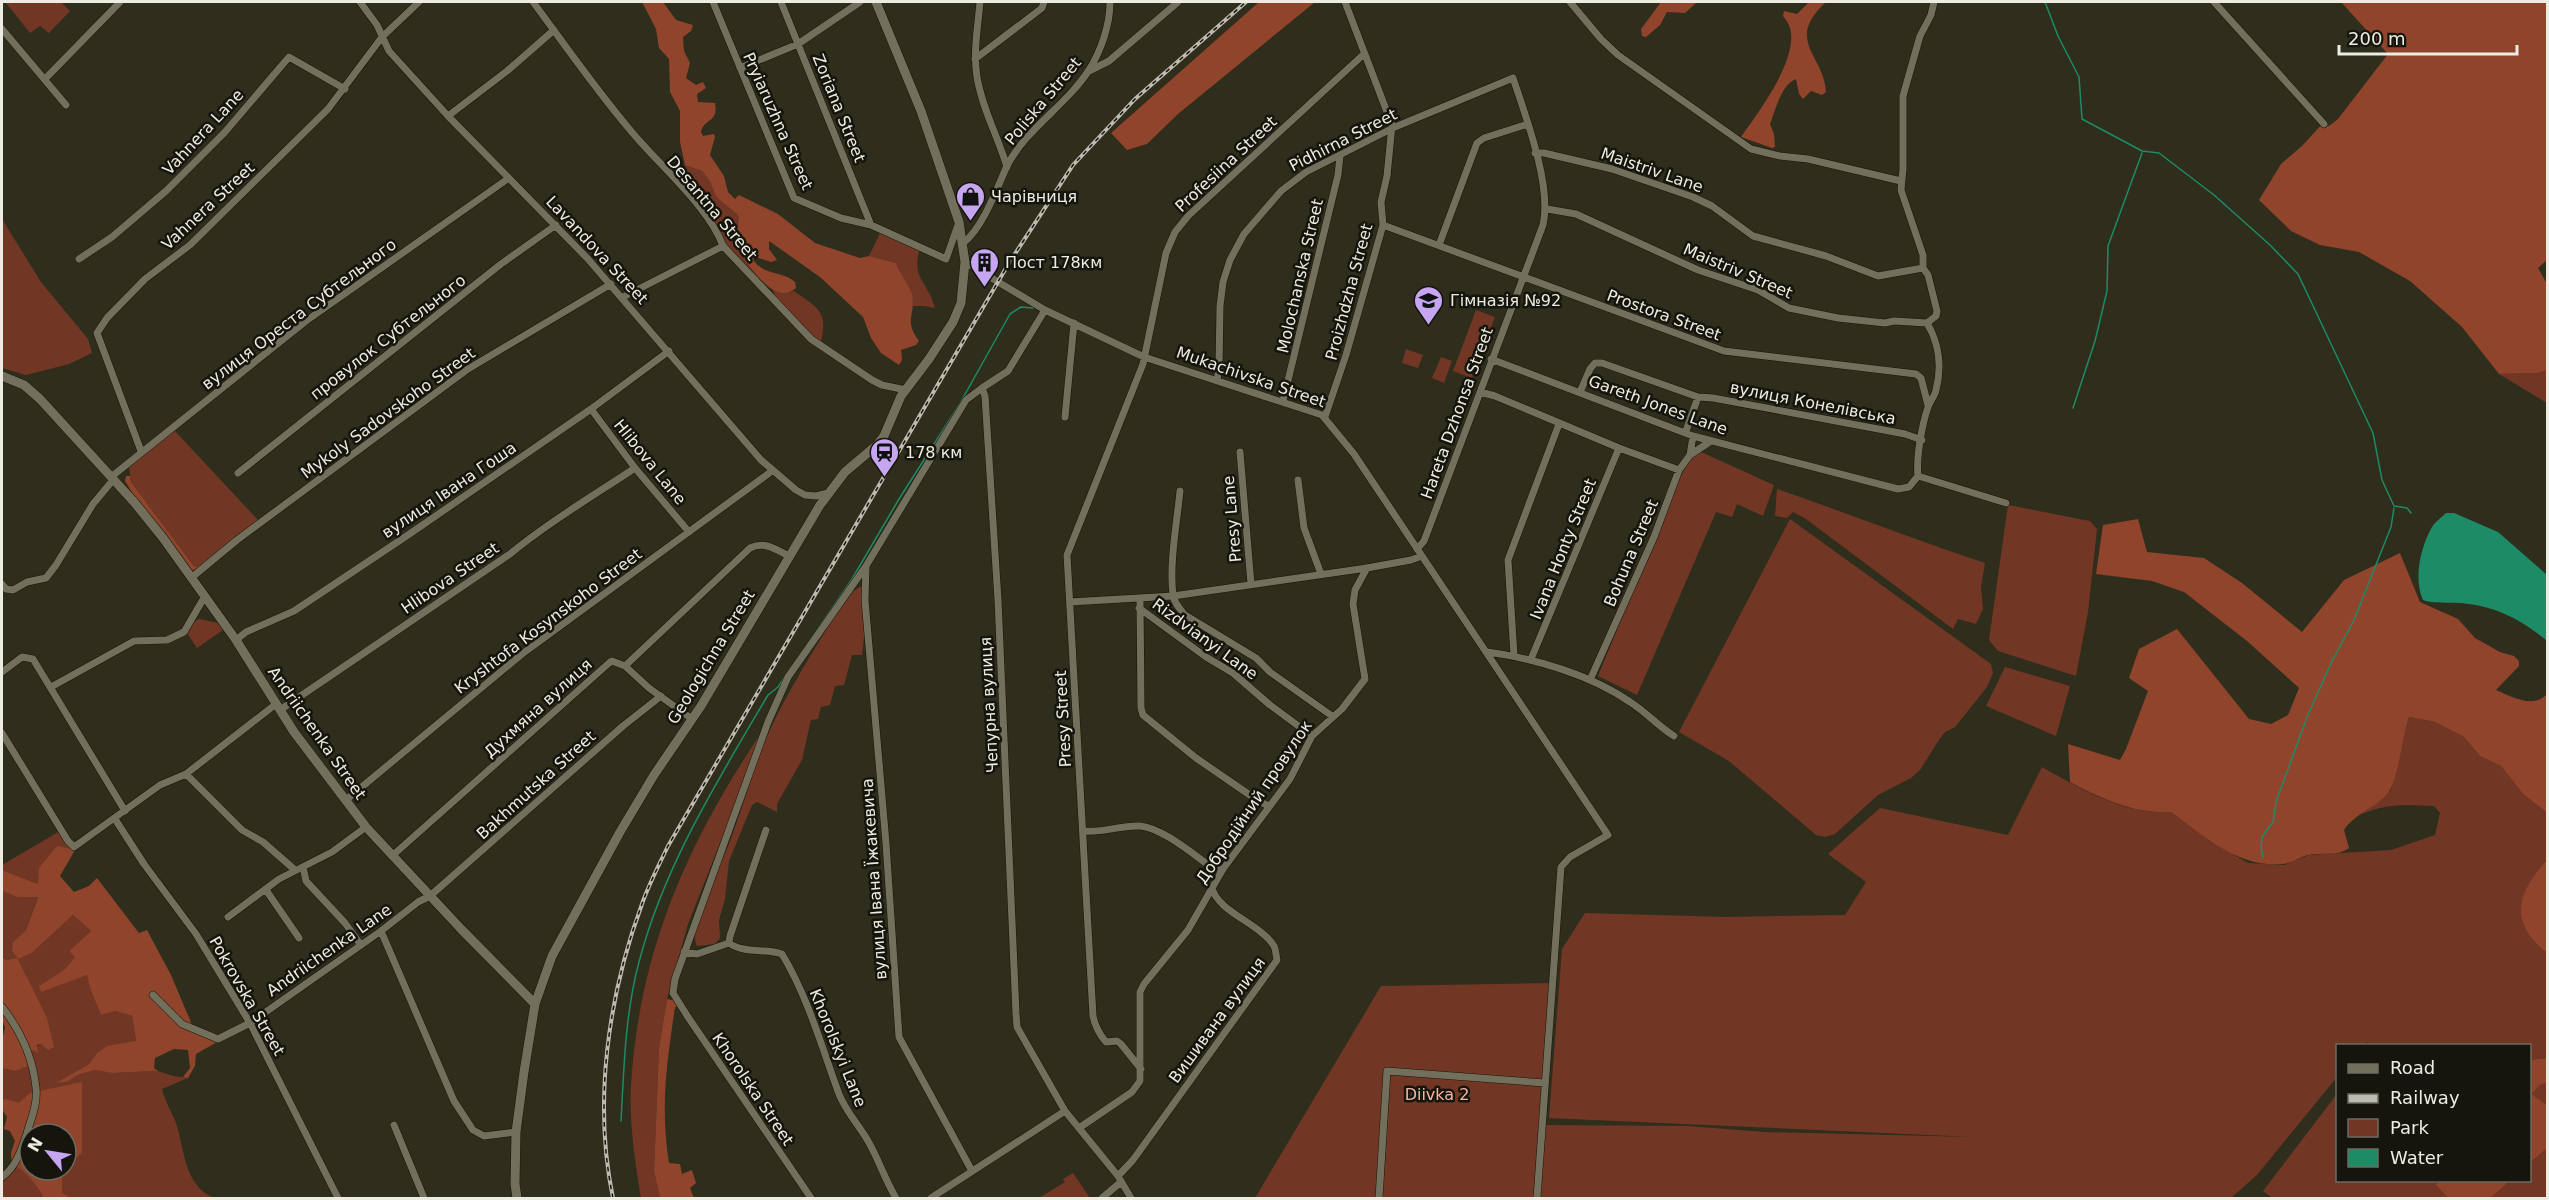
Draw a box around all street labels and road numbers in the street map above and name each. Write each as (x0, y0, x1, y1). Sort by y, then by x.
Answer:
street label: Pryiaruzhna Street (739, 49, 817, 193)
street label: Zoriana Street (809, 51, 869, 165)
street label: Poliska Street (1001, 53, 1085, 149)
street label: Vahnera Lane (159, 85, 247, 179)
street label: Pidhirna Street (1286, 105, 1400, 175)
street label: Profesiina Street (1171, 112, 1281, 216)
street label: Maistriv Lane (1598, 144, 1706, 196)
street label: Desantna Street (663, 152, 761, 264)
street label: Vahnera Street (158, 158, 258, 254)
street label: Lavandova Street (542, 192, 652, 308)
street label: Molochanska Street (1273, 197, 1327, 355)
street label: Proizhdzha Street (1322, 222, 1376, 362)
street label: вулиця Ореста Субтельного (198, 235, 400, 393)
street label: Maistriv Street (1681, 239, 1795, 303)
street label: провулок Субтельного (307, 270, 469, 404)
street label: Prostora Street (1604, 286, 1724, 344)
street label: Hareta Dzhonsa Street (1417, 324, 1497, 502)
street label: Mykoly Sadovskoho Street (297, 343, 479, 483)
street label: Mukachivska Street (1174, 343, 1328, 411)
street label: Gareth Jones Lane (1586, 371, 1730, 439)
street label: вулиця Конелівська (1729, 378, 1897, 428)
street label: Hlibova Lane (610, 416, 690, 508)
street label: вулиця Івана Гоша (378, 438, 520, 542)
street label: Presy Lane (1219, 475, 1245, 563)
street label: Ivana Honty Street (1526, 476, 1600, 622)
street label: Bohuna Street (1600, 496, 1662, 610)
street label: Hlibova Street (397, 538, 503, 618)
street label: Kryshtofa Kosynskoho Street (451, 544, 645, 698)
street label: Geologichna Street (663, 586, 759, 728)
street label: Rizdvianyi Lane (1149, 594, 1261, 684)
street label: Чепурна вулиця (976, 636, 1002, 774)
street label: Духмяна вулиця (480, 655, 596, 761)
street label: Andriichenka Street (264, 663, 370, 803)
street label: Presy Street (1051, 670, 1075, 768)
street label: Добродійний провулок (1192, 716, 1316, 887)
street label: Bakhmutska Street (473, 727, 599, 843)
street label: вулиця Івана Їжакевича (857, 778, 891, 980)
street label: Andriichenka Lane (263, 900, 395, 1000)
street label: Pokrovska Street (205, 933, 289, 1059)
street label: Вишивана вулиця (1165, 953, 1269, 1087)
street label: Khorolskyi Lane (806, 986, 870, 1110)
street label: Khorolska Street (708, 1029, 798, 1149)

